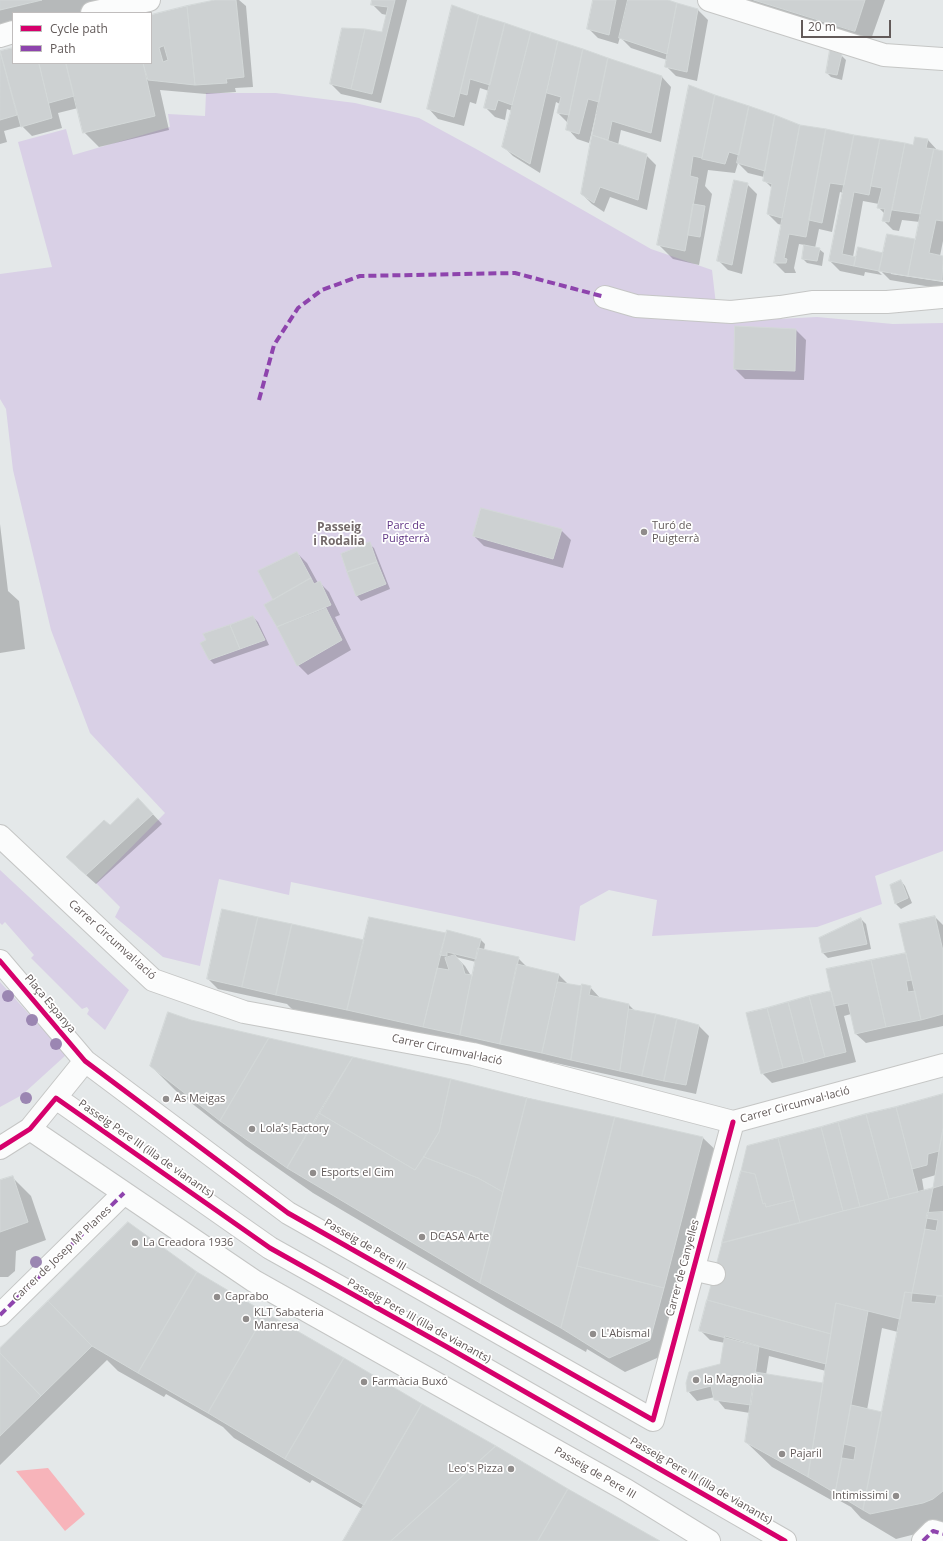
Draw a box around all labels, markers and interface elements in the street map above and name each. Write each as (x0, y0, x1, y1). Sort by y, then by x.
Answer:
legend (12, 12, 152, 64)
scale bar (803, 12, 893, 38)
text: 20 m (808, 18, 836, 35)
text: Cycle path (50, 20, 108, 37)
text: Path (50, 40, 76, 57)
park label: Parc de Puigterrà (382, 519, 430, 545)
place label: Turó de Puigterrà (652, 519, 699, 545)
district label: Passeig i Rodalia (313, 521, 365, 549)
marker: Turó de Puigterrà (639, 527, 649, 537)
street label: Carrer Circumval·lació (66, 897, 158, 983)
street label: Plaça Espanya (22, 972, 78, 1036)
street label: Carrer Circumval·lació (390, 1032, 504, 1068)
street label: Carrer Circumval·lació (739, 1084, 851, 1126)
place label: As Meigas (174, 1092, 225, 1106)
marker: As Meigas (161, 1094, 171, 1104)
street label: Passeig Pere III (illa de vianants) (76, 1097, 216, 1201)
place label: Lola’s Factory (260, 1122, 329, 1136)
marker: Lola’s Factory (247, 1124, 257, 1134)
place label: Esports el Cim (321, 1166, 394, 1180)
marker: Esports el Cim (308, 1168, 318, 1178)
street label: Carrer de Josep Mª Planes (10, 1203, 114, 1305)
street label: Passeig de Pere III (322, 1216, 408, 1274)
street label: Carrer de Canyelles (664, 1218, 702, 1318)
place label: DCASA Arte (430, 1230, 489, 1244)
marker: DCASA Arte (417, 1232, 427, 1242)
place label: La Creadora 1936 (143, 1236, 233, 1250)
marker: La Creadora 1936 (130, 1238, 140, 1248)
street label: Passeig Pere III (illa de vianants) (345, 1276, 493, 1366)
place label: Caprabo (225, 1290, 269, 1304)
marker: Caprabo (212, 1292, 222, 1302)
place label: KLT Sabateria Manresa (254, 1306, 324, 1332)
marker: KLT Sabateria Manresa (241, 1314, 251, 1324)
place label: L'Abismal (601, 1327, 650, 1341)
marker: L'Abismal (588, 1329, 598, 1339)
place label: la Magnolia (704, 1373, 763, 1387)
place label: Farmàcia Buxó (372, 1375, 448, 1389)
marker: la Magnolia (691, 1375, 701, 1385)
marker: Farmàcia Buxó (359, 1377, 369, 1387)
street label: Passeig Pere III (illa de vianants) (628, 1435, 774, 1527)
street label: Passeig de Pere III (552, 1444, 638, 1502)
place label: Pajaril (790, 1447, 822, 1461)
marker: Pajaril (777, 1449, 787, 1459)
place label: Leo's Pizza (448, 1462, 503, 1476)
marker: Leo's Pizza (506, 1464, 516, 1474)
place label: Intimissimi (832, 1489, 888, 1503)
marker: Intimissimi (891, 1491, 901, 1501)

